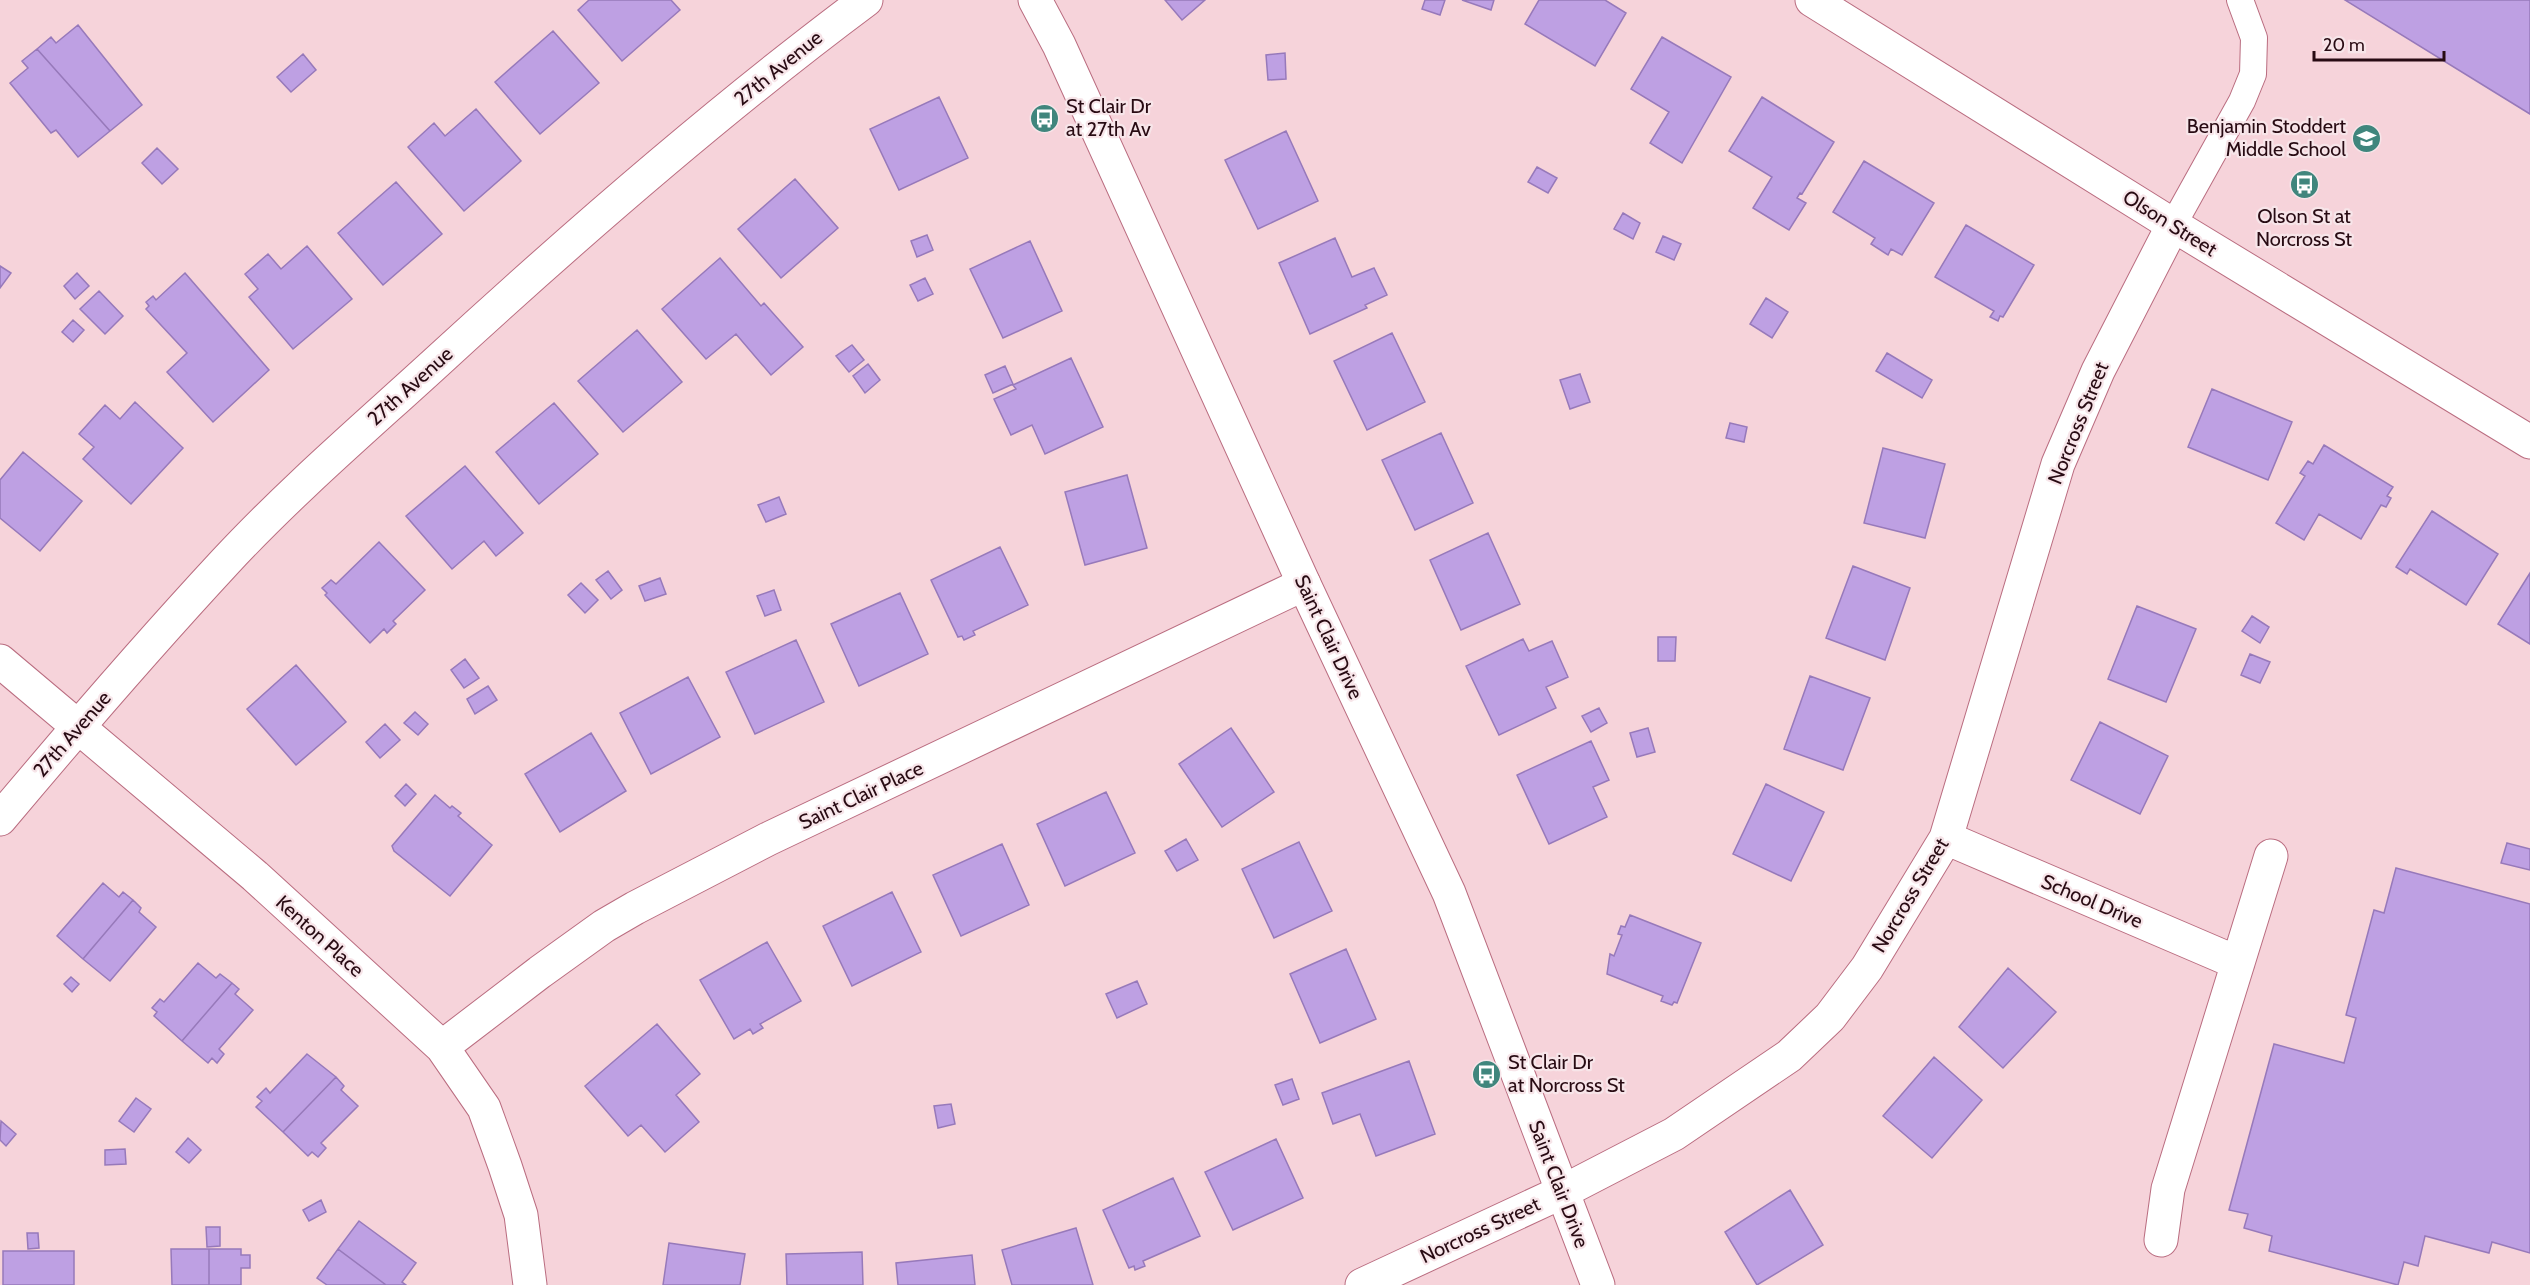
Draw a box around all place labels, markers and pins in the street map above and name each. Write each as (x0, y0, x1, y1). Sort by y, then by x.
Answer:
place label: St Clair Dr at 27th Av (1066, 94, 1152, 141)
bus stop icon: St Clair Dr at 27th Av (1029, 102, 1061, 134)
place label: Benjamin Stoddert Middle School (2187, 114, 2346, 161)
school or university icon: Benjamin Stoddert Middle School (2351, 122, 2383, 154)
bus stop icon: Olson St at Norcross St (2288, 169, 2320, 201)
place label: Olson St at Norcross St (2256, 204, 2352, 251)
place label: St Clair Dr at Norcross St (1508, 1050, 1625, 1097)
bus stop icon: St Clair Dr at Norcross St (1471, 1058, 1503, 1090)

